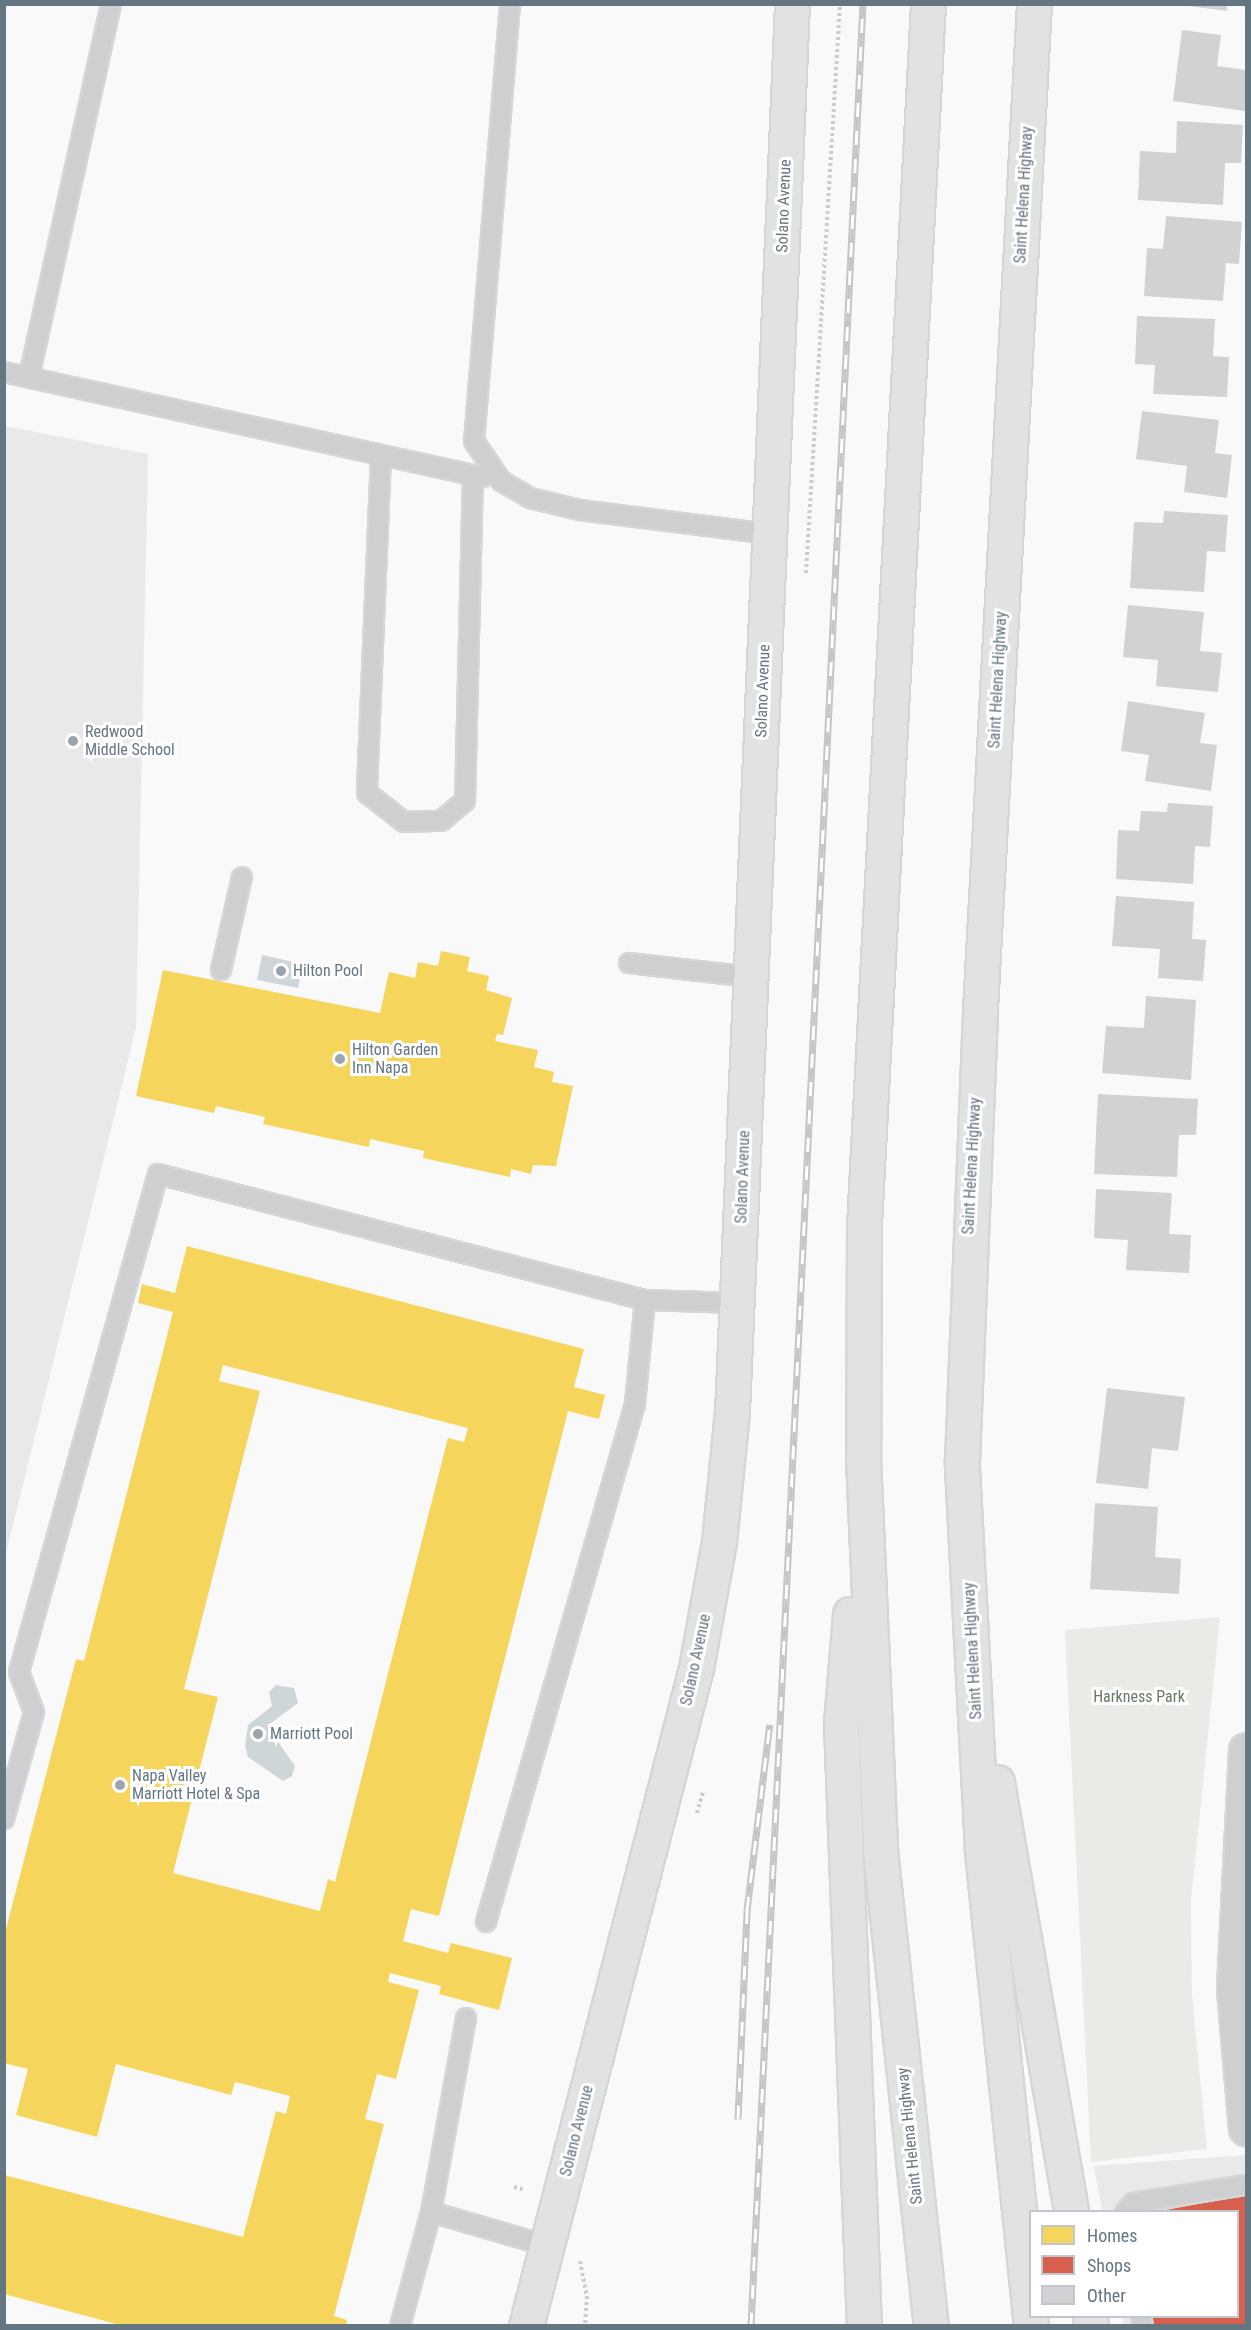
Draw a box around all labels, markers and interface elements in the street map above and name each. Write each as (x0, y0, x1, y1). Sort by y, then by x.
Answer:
street label: Saint Helena Highway (1011, 126, 1037, 264)
street label: Solano Avenue (773, 159, 795, 253)
street label: Saint Helena Highway (985, 611, 1011, 749)
street label: Solano Avenue (752, 644, 774, 738)
place label: Redwood Middle School (85, 722, 175, 760)
marker: Redwood Middle School (66, 734, 80, 748)
place label: Hilton Pool (293, 961, 363, 981)
marker: Hilton Pool (274, 964, 288, 978)
place label: Hilton Garden Inn Napa (352, 1040, 438, 1078)
marker: Hilton Garden Inn Napa (333, 1052, 347, 1066)
street label: Saint Helena Highway (959, 1097, 985, 1235)
street label: Solano Avenue (732, 1130, 754, 1224)
street label: Saint Helena Highway (960, 1582, 986, 1720)
street label: Solano Avenue (677, 1612, 715, 1708)
park label: Harkness Park (1093, 1687, 1185, 1707)
place label: Marriott Pool (270, 1724, 353, 1744)
marker: Marriott Pool (251, 1727, 265, 1741)
place label: Napa Valley Marriott Hotel & Spa (132, 1766, 260, 1804)
marker: Napa Valley Marriott Hotel & Spa (113, 1778, 127, 1792)
street label: Saint Helena Highway (893, 2067, 927, 2205)
street label: Solano Avenue (556, 2083, 598, 2179)
legend (1029, 2210, 1239, 2318)
text: Homes (1087, 2225, 1137, 2246)
text: Shops (1087, 2255, 1131, 2276)
text: Other (1087, 2285, 1126, 2306)

